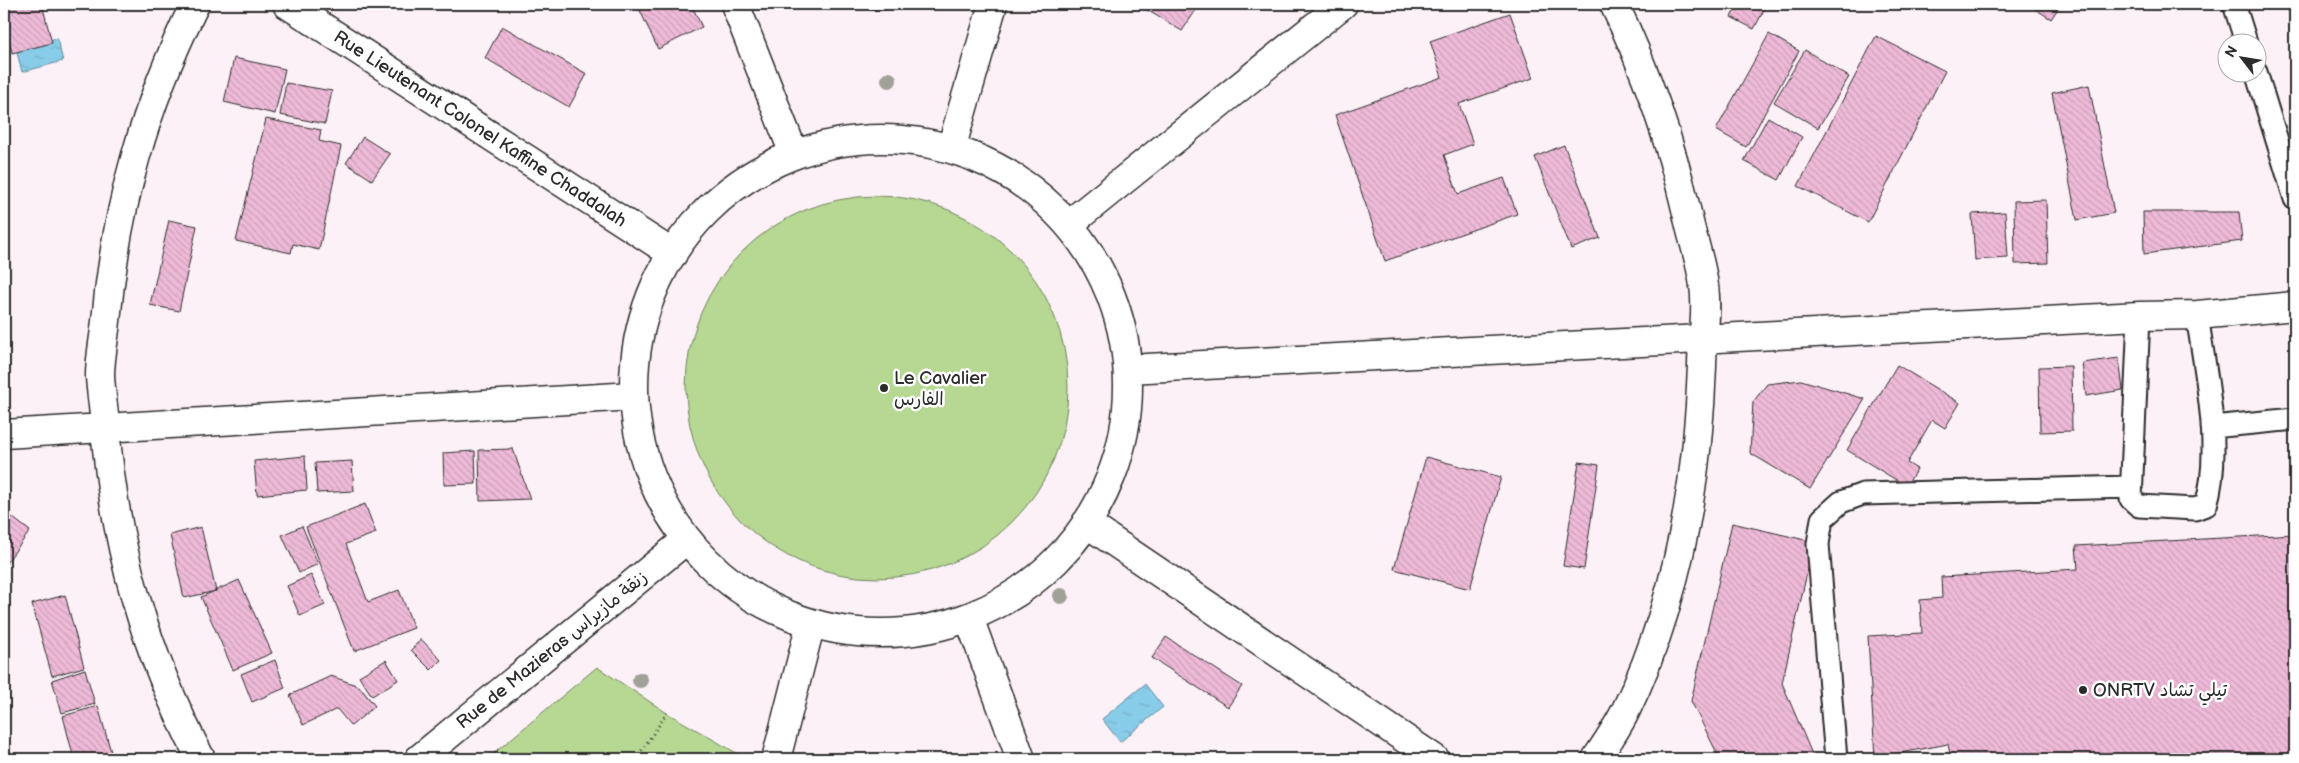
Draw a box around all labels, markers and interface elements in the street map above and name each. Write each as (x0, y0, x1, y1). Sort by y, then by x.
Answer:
street label: Rue Lieutenant Colonel Kaffine Chaddalah (330, 26, 630, 232)
north arrow (2216, 32, 2266, 82)
text: N (2221, 43, 2241, 60)
place label: Le Cavalier الفارس (894, 368, 987, 410)
marker: Le Cavalier الفارس (878, 382, 890, 394)
street label: Rue de Mazieras زنقة مازيراس (452, 567, 652, 733)
place label: ONRTV تيلي تشاد (2093, 680, 2228, 706)
marker: ONRTV تيلي تشاد (2077, 684, 2089, 696)

